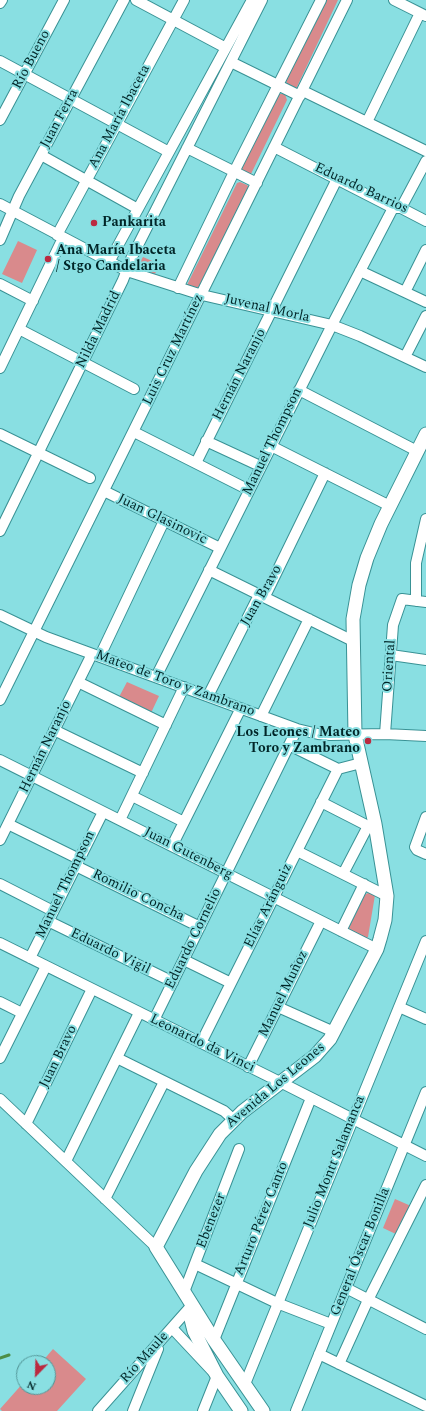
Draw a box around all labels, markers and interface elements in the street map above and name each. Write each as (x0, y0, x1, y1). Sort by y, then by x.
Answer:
street label: Río Bueno (10, 28, 54, 92)
street label: Ana María Ibaceta (86, 62, 154, 172)
street label: Juan Ferra (37, 86, 83, 152)
street label: Eduardo Barrios (312, 160, 410, 218)
place label: Pankarita (102, 215, 166, 231)
marker: Pankarita (89, 218, 99, 228)
place label: Ana María Ibaceta / Stgo Candelaria (56, 243, 176, 276)
marker: Ana María Ibaceta / Stgo Candelaria (43, 254, 53, 264)
street label: Nilda Madrid (73, 289, 125, 371)
street label: Juvenal Morla (223, 291, 311, 327)
street label: Luis Cruz Martínez (140, 292, 208, 408)
street label: Hernán Naranjo (210, 326, 270, 424)
street label: Manuel Thompson (240, 385, 306, 499)
street label: Juan Glasinovic (115, 491, 209, 549)
street label: Juan Bravo (238, 562, 286, 630)
street label: Oriental (380, 639, 400, 693)
street label: Mateo de Toro y Zambrano (93, 647, 257, 721)
street label: Hernán Naranjo (16, 698, 76, 796)
place label: Los Leones / Mateo Toro y Zambrano (236, 725, 360, 758)
marker: Los Leones / Mateo Toro y Zambrano (363, 736, 373, 746)
street label: Juan Gutenberg (141, 824, 235, 884)
street label: Manuel Thompson (33, 828, 99, 942)
street label: Elías Aránguiz (241, 861, 297, 951)
street label: Romilio Concha (89, 866, 187, 926)
street label: Eduardo Cornelio (162, 886, 226, 992)
street label: Eduardo Vigil (67, 925, 153, 979)
street label: Manuel Muñoz (256, 948, 312, 1040)
street label: Leonardo da Vinci (147, 1011, 257, 1077)
street label: Juan Bravo (37, 1023, 81, 1091)
street label: Avenida Los Leones (223, 1040, 329, 1132)
street label: Julio Montt Salamanca (301, 1093, 369, 1231)
street label: Arturo Pérez Canto (232, 1160, 292, 1278)
street label: General Óscar Bonilla (328, 1185, 394, 1319)
street label: Ebenezer (194, 1191, 230, 1251)
street label: Río Maule (117, 1329, 173, 1387)
north arrow (16, 1355, 56, 1395)
text: N (24, 1376, 39, 1395)

